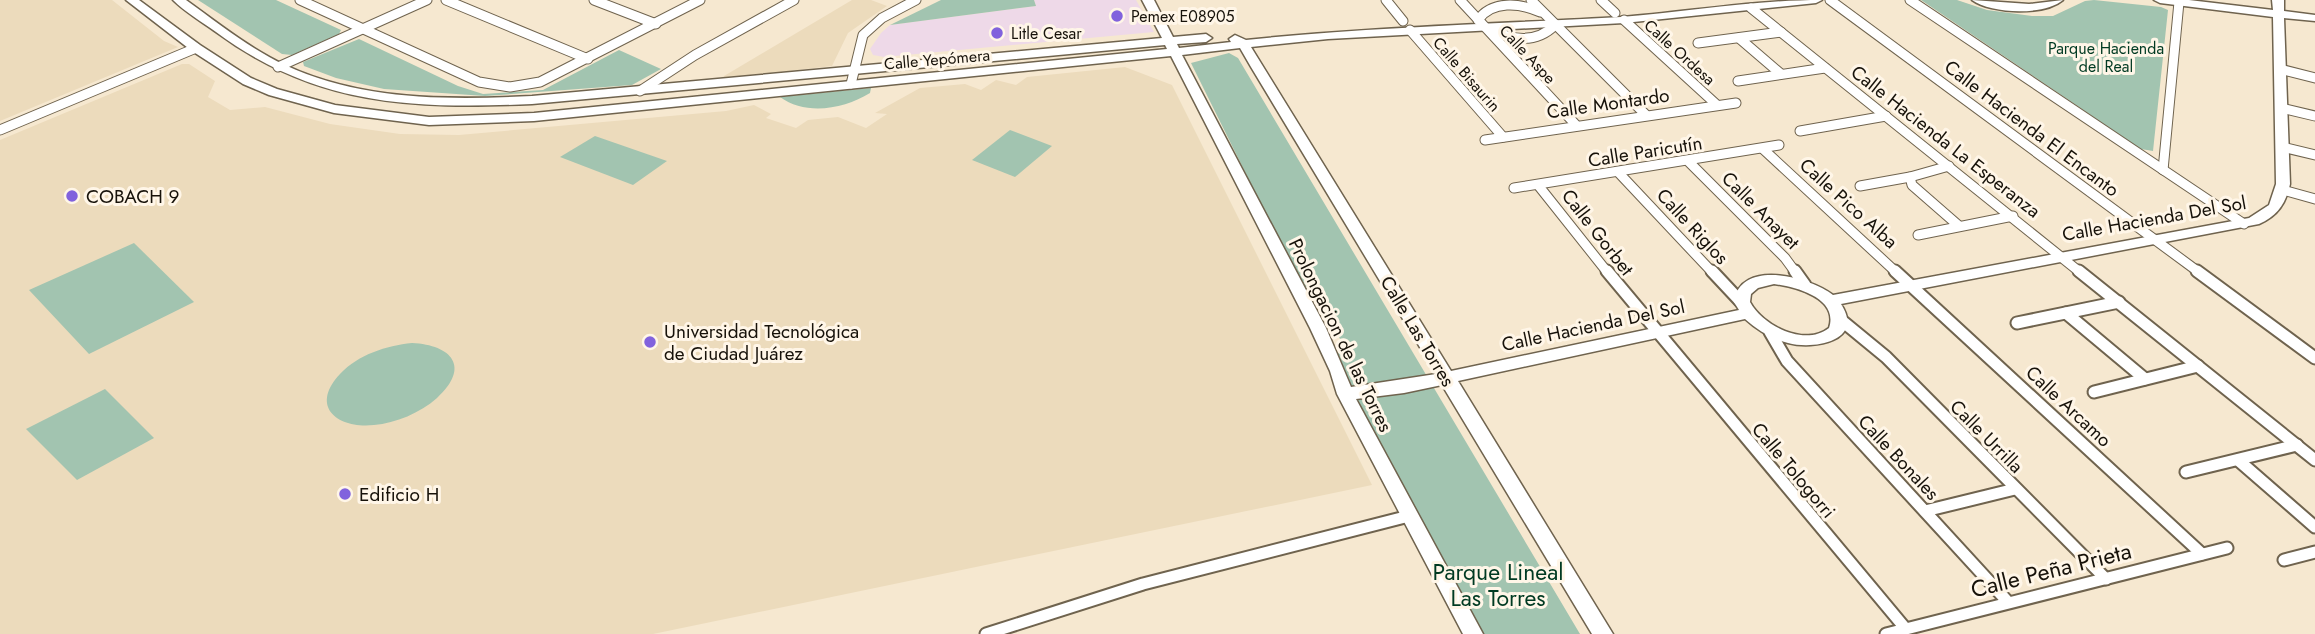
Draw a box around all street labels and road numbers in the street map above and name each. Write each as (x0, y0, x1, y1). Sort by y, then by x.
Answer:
street label: Calle Ordesa (1639, 14, 1720, 91)
street label: Calle Aspe (1494, 20, 1561, 89)
street label: Calle Bisaurin (1428, 32, 1506, 117)
street label: Calle Yepómera (883, 43, 991, 76)
street label: Calle Hacienda El Encanto (1939, 54, 2125, 203)
street label: Calle Hacienda La Esperanza (1845, 59, 2046, 224)
street label: Calle Montardo (1545, 82, 1671, 125)
street label: Calle Paricutín (1586, 129, 1704, 174)
street label: Calle Pico Alba (1794, 152, 1904, 255)
street label: Calle Anayet (1716, 165, 1806, 256)
street label: Calle Riglos (1650, 182, 1735, 271)
street label: Calle Gorbet (1555, 183, 1640, 282)
street label: Calle Hacienda Del Sol (2060, 189, 2248, 248)
street label: Prolongacion de las Torres (1282, 234, 1399, 437)
street label: Calle Las Torres (1374, 271, 1461, 392)
street label: Calle Hacienda Del Sol (1499, 293, 1687, 358)
street label: Calle Arcamo (2020, 359, 2118, 453)
street label: Calle Urrilla (1944, 394, 2029, 479)
street label: Calle Bonales (1852, 409, 1946, 506)
street label: Calle Tologorri (1745, 417, 1842, 524)
street label: Calle Peña Prieta (1967, 534, 2135, 606)

